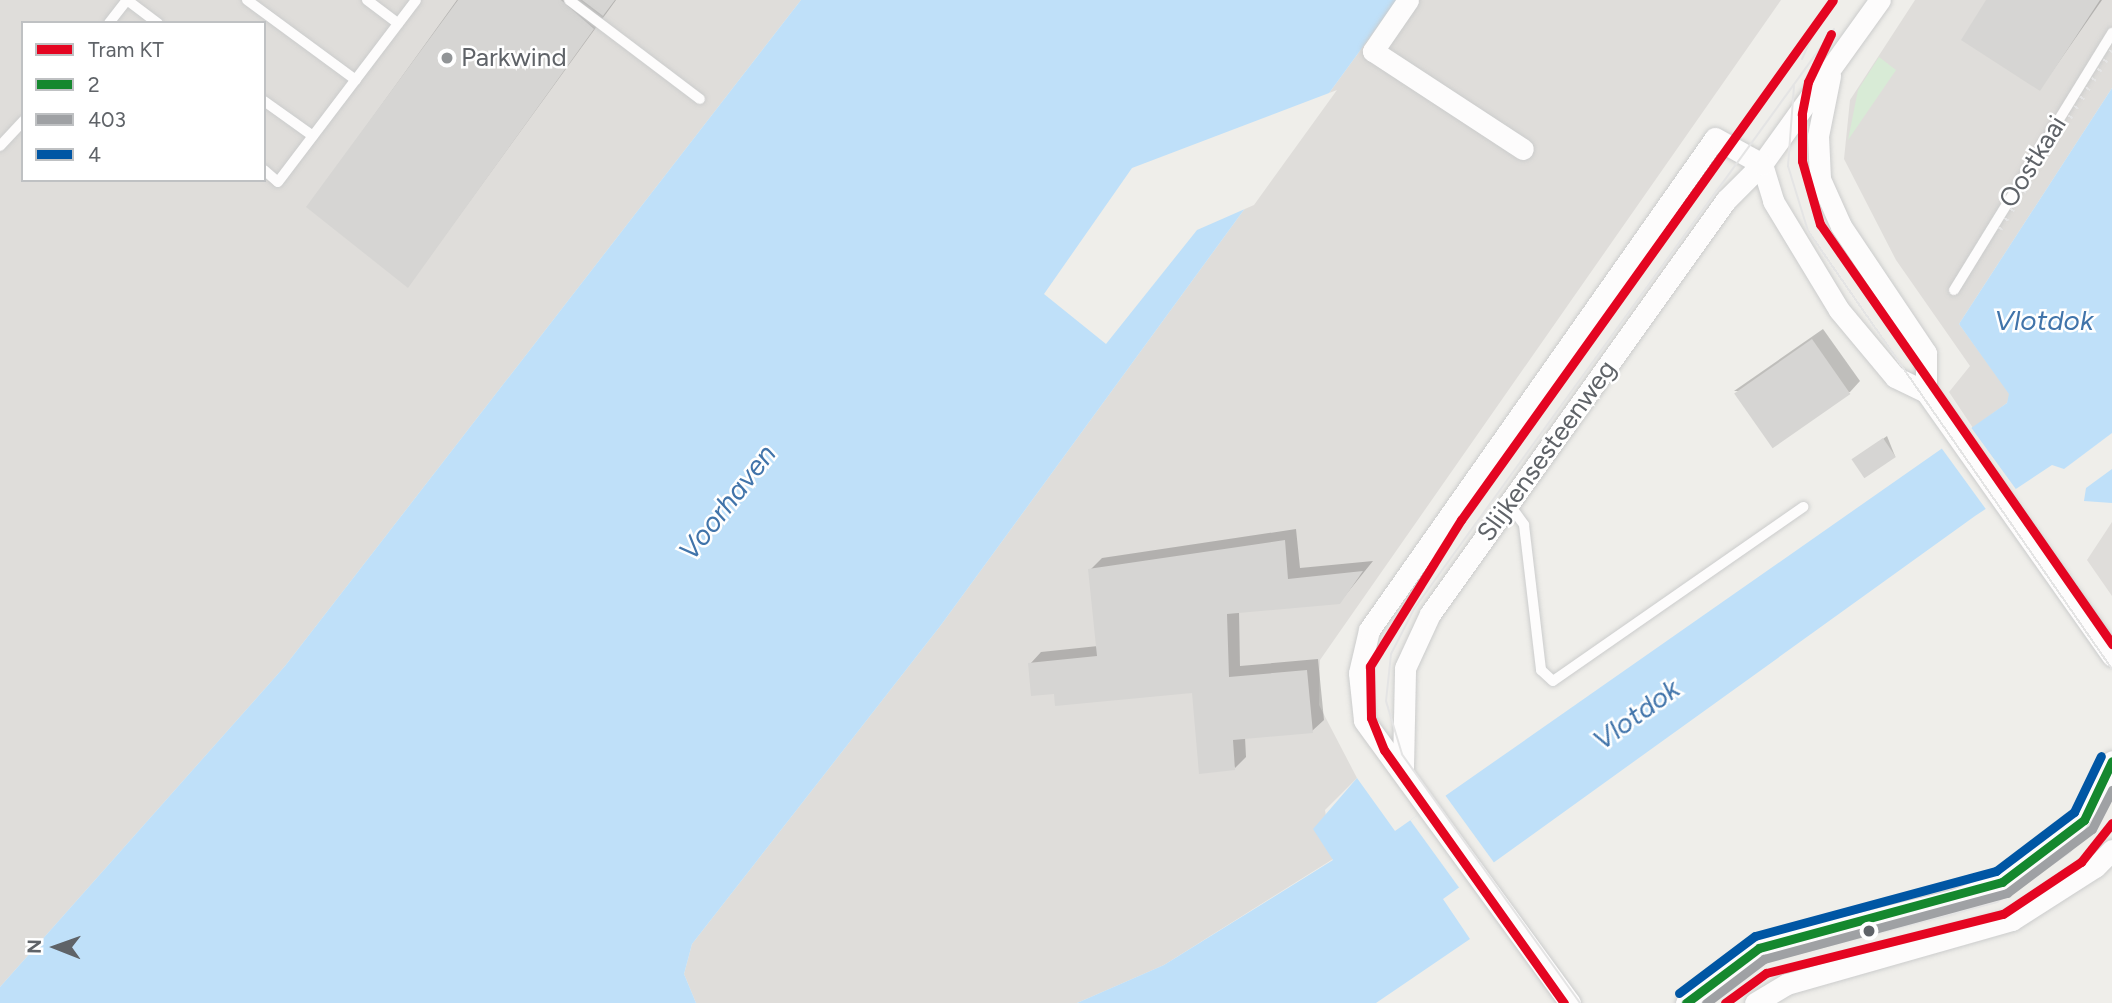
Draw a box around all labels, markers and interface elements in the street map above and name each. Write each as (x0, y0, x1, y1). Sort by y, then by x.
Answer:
legend (21, 21, 266, 182)
text: Tram KT (88, 37, 164, 62)
place label: Parkwind (461, 42, 567, 74)
marker: Parkwind (439, 50, 455, 66)
text: 2 (88, 72, 100, 97)
text: 403 (88, 107, 126, 132)
street label: Oostkaai (1993, 110, 2073, 214)
text: 4 (88, 142, 101, 167)
water label: Vlotdok (1995, 303, 2093, 337)
street label: Slijkensesteenweg (1471, 354, 1623, 548)
water label: Voorhaven (671, 437, 783, 567)
water label: Vlotdok (1586, 671, 1686, 757)
north arrow (21, 912, 91, 982)
unlabelled marker (1862, 924, 1876, 938)
text: N (23, 939, 46, 954)

